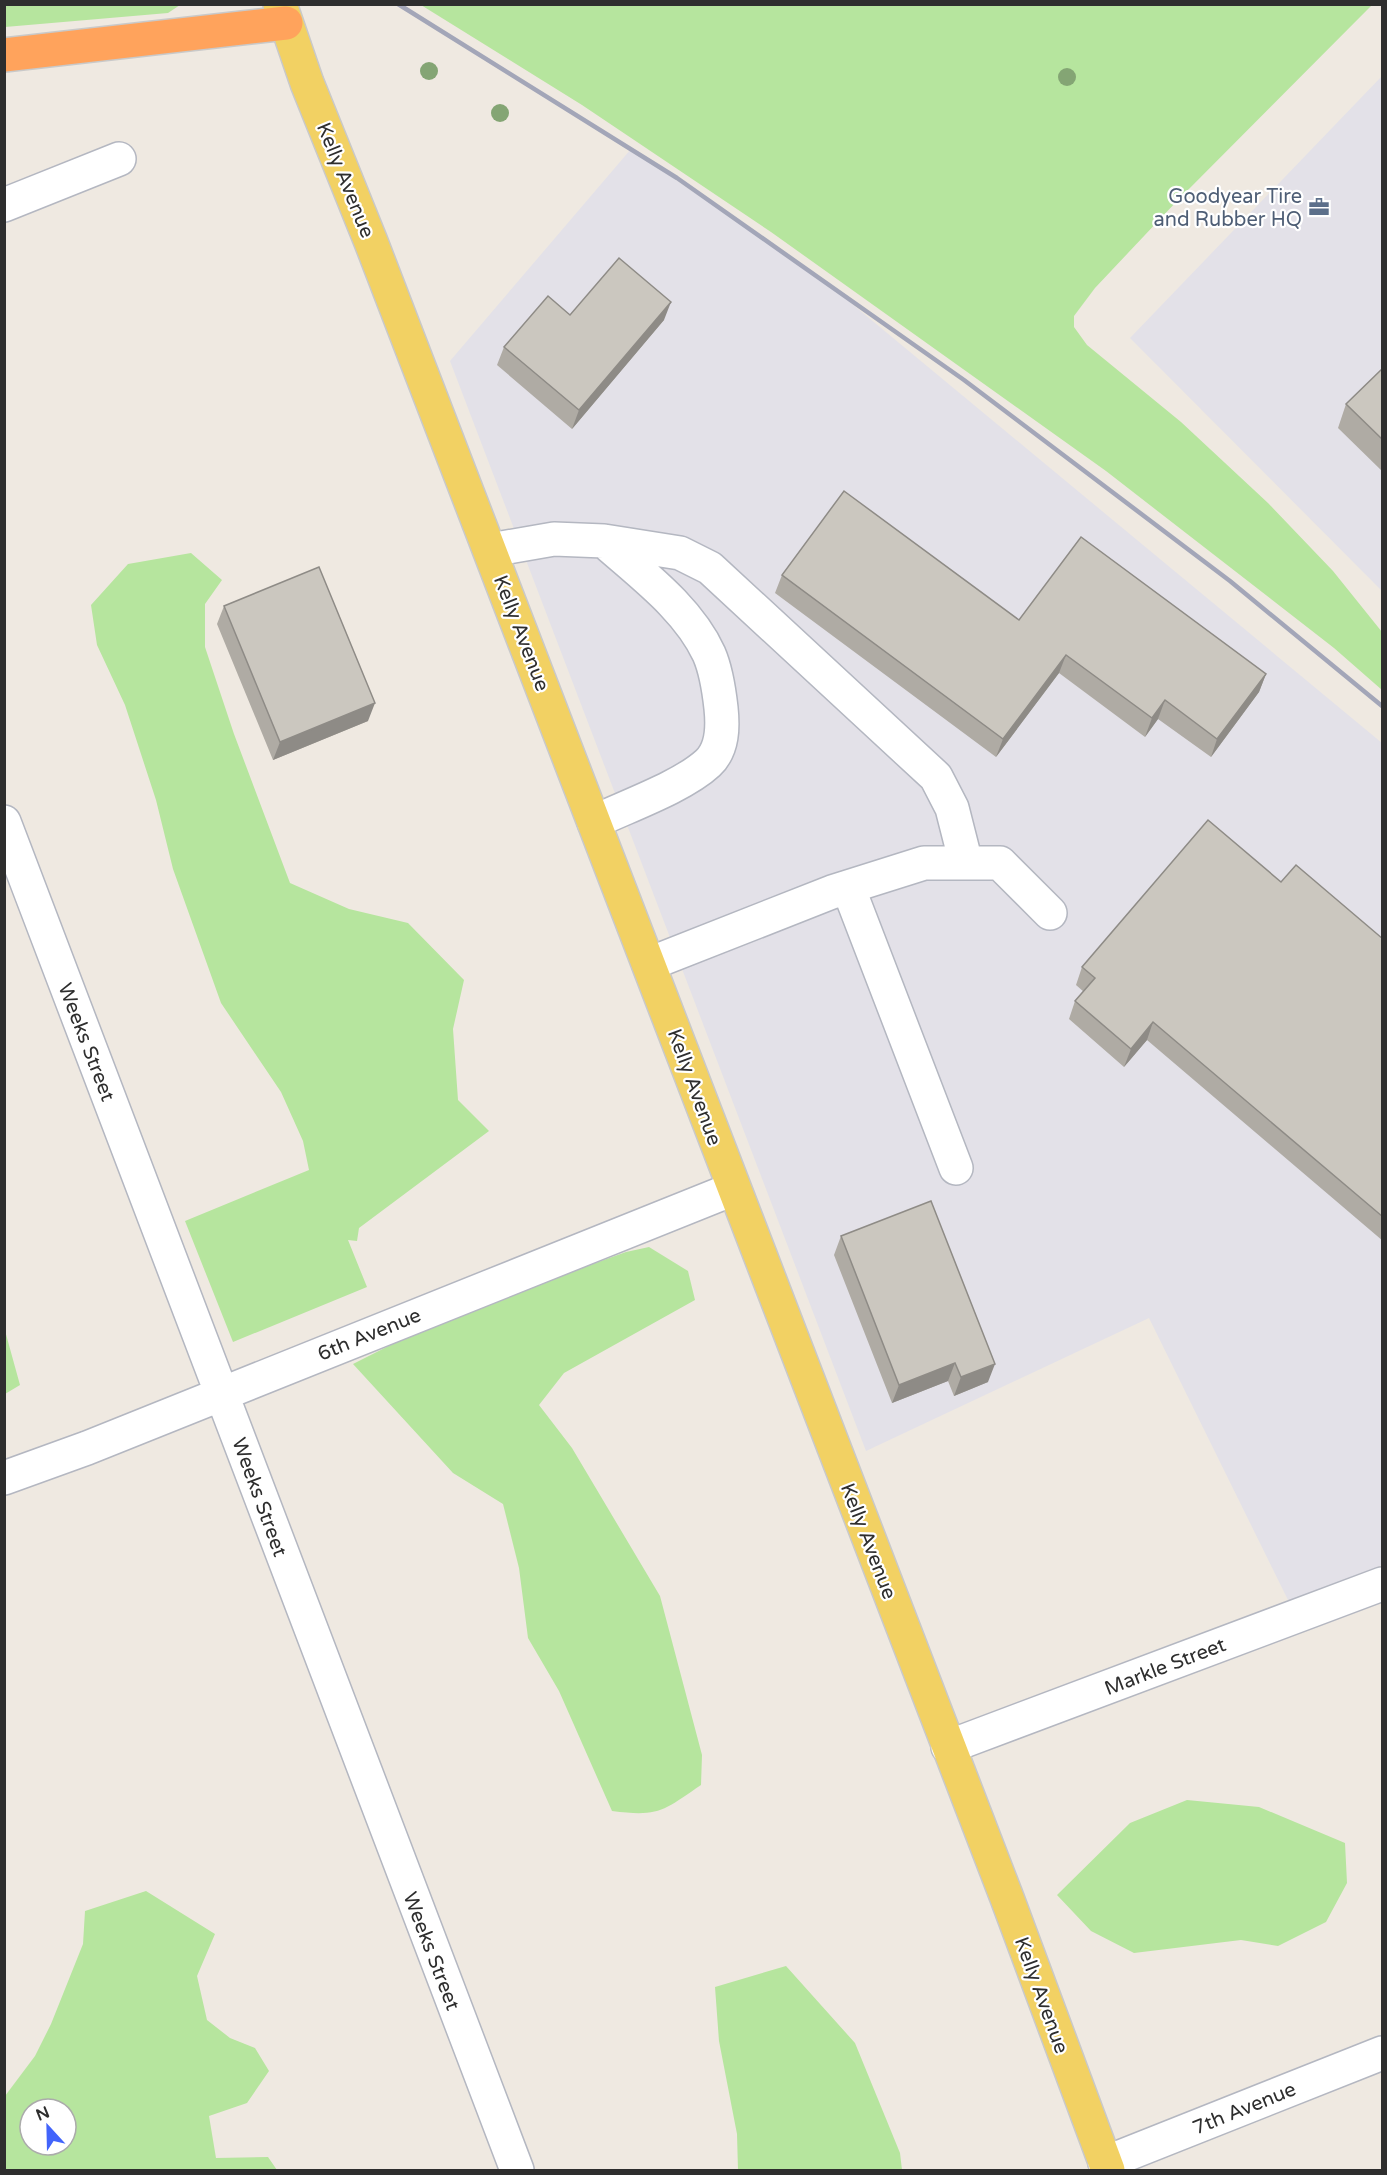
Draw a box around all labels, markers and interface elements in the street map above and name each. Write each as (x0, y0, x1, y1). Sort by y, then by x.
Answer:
street label: Kelly Avenue (311, 119, 379, 242)
place label: Goodyear Tire and Rubber HQ (1154, 185, 1302, 232)
office icon: Goodyear Tire and Rubber HQ (1307, 195, 1331, 219)
street label: Kelly Avenue (488, 572, 554, 695)
street label: Weeks Street (53, 980, 120, 1105)
street label: Kelly Avenue (662, 1026, 726, 1149)
street label: 6th Avenue (314, 1303, 424, 1367)
street label: Weeks Street (226, 1435, 292, 1560)
street label: Kelly Avenue (835, 1480, 901, 1603)
street label: Markle Street (1101, 1633, 1230, 1701)
street label: Weeks Street (398, 1889, 465, 2014)
street label: Kelly Avenue (1009, 1934, 1073, 2057)
street label: 7th Avenue (1189, 2077, 1299, 2141)
north arrow (18, 2097, 78, 2157)
text: N (33, 2102, 52, 2126)

